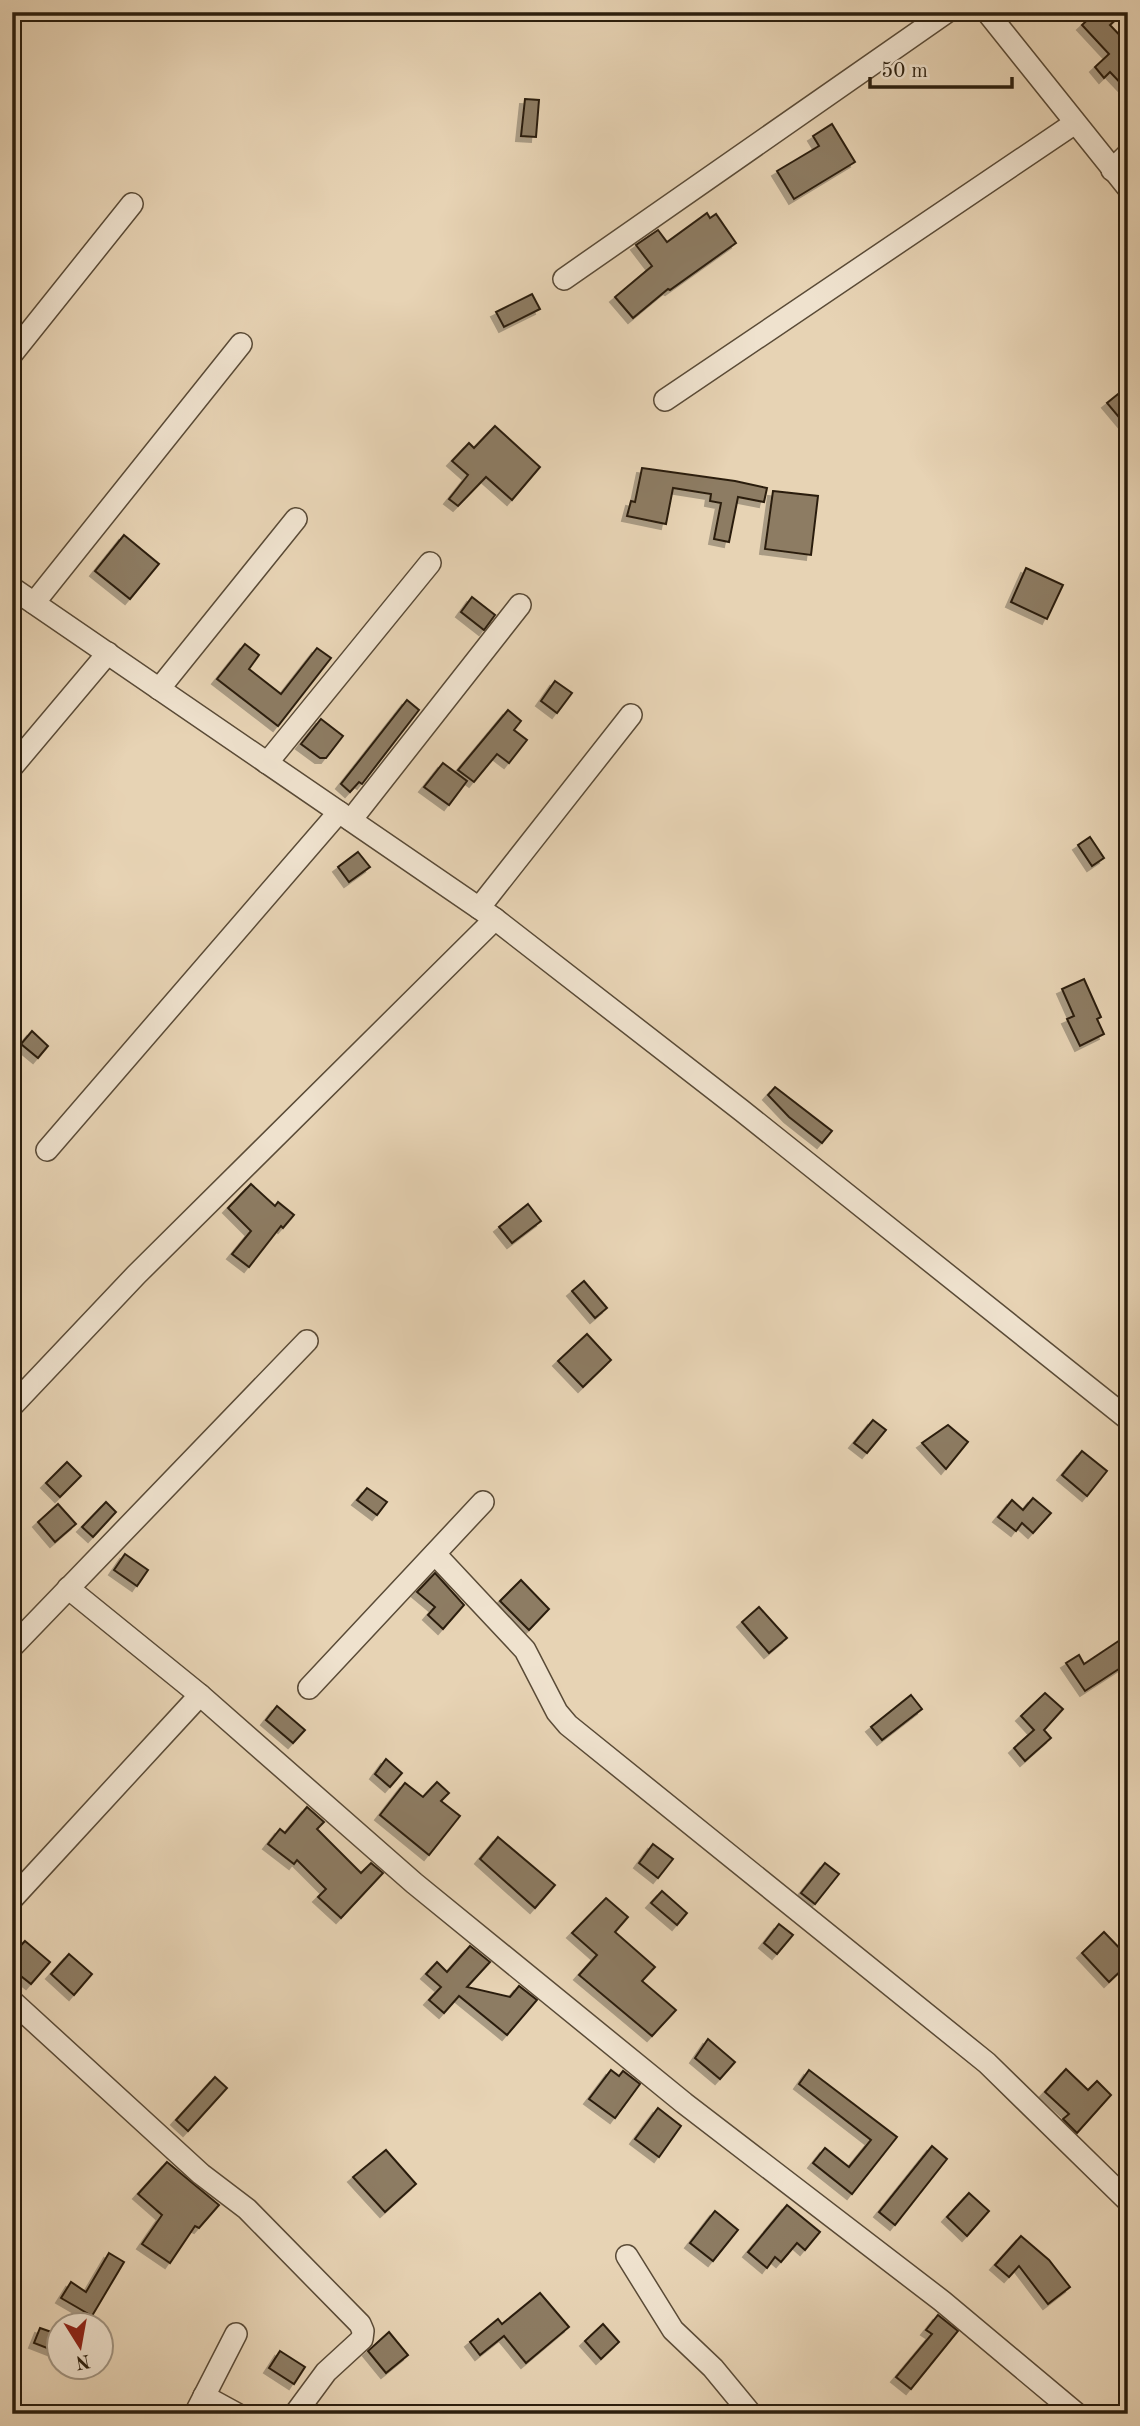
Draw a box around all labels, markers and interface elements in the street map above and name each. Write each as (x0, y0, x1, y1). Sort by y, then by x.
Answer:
scale bar (870, 46, 1012, 90)
text: 50 m (881, 61, 928, 82)
north arrow (46, 2310, 116, 2380)
text: N (73, 2350, 92, 2371)

